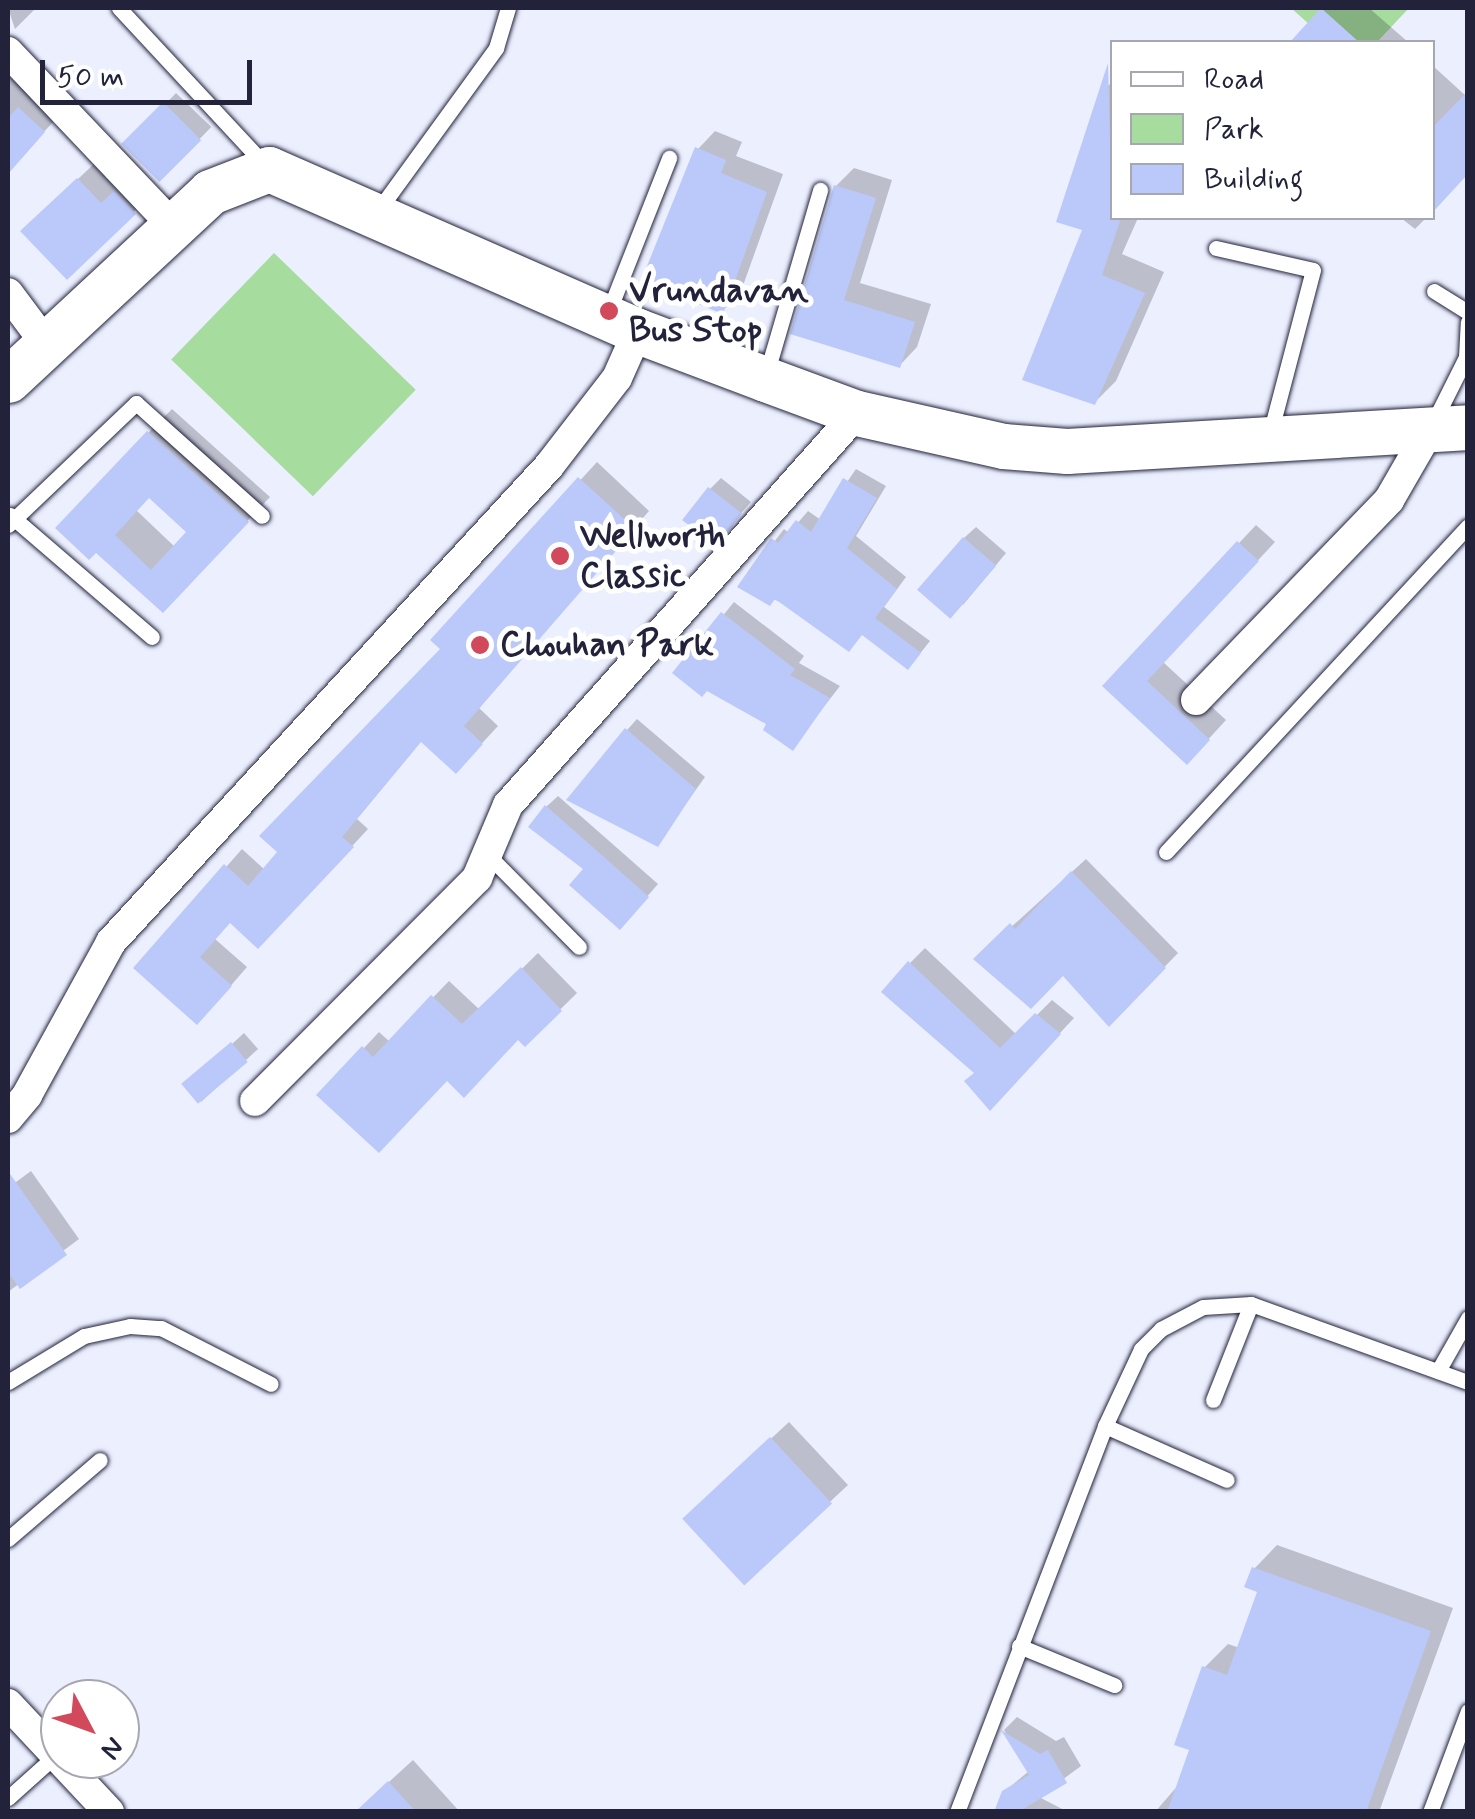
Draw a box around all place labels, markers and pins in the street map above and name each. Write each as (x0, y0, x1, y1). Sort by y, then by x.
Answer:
place label: Vrundavan Bus Stop (629, 270, 809, 352)
marker: Vrundavan Bus Stop (598, 300, 620, 322)
place label: Wellworth Classic (580, 515, 726, 597)
marker: Wellworth Classic (549, 545, 571, 567)
place label: Chouhan Park (500, 624, 705, 666)
marker: Chouhan Park (469, 634, 491, 656)

